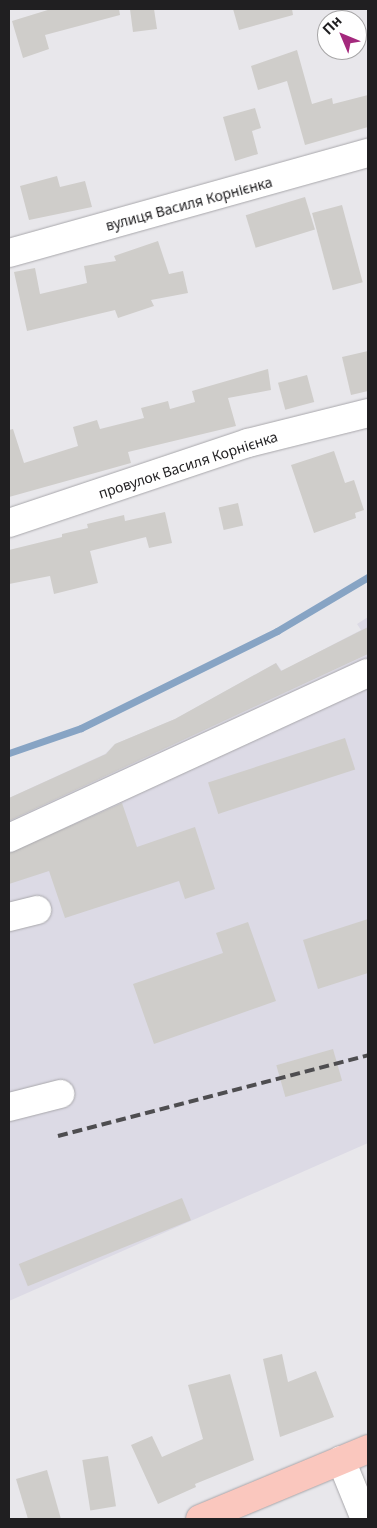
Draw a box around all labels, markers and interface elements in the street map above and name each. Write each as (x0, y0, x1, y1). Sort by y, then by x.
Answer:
north arrow (317, 10, 367, 60)
text: Пн (318, 11, 345, 38)
street label: вулиця Василя Корнієнка (104, 174, 274, 234)
street label: провулок Василя Корнієнка (96, 428, 280, 502)

